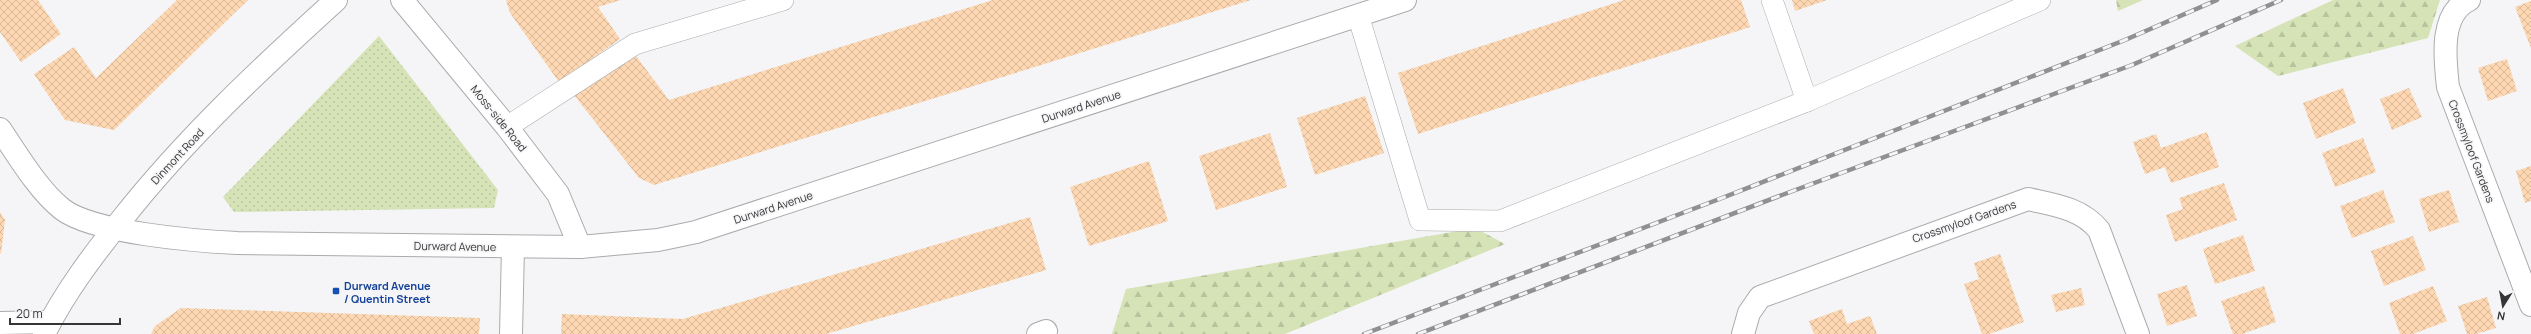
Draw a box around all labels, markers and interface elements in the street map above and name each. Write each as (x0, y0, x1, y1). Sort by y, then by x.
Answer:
street label: Moss-side Road (468, 82, 530, 154)
street label: Durward Avenue (1040, 86, 1123, 126)
street label: Crossmyloof Gardens (2445, 97, 2499, 205)
street label: Dinmont Road (147, 125, 207, 187)
street label: Durward Avenue (732, 187, 815, 227)
street label: Crossmyloof Gardens (1910, 196, 2018, 246)
street label: Durward Avenue (414, 238, 497, 254)
place label: Durward Avenue / Quentin Street (344, 278, 431, 306)
marker: Durward Avenue / Quentin Street (331, 286, 341, 296)
north arrow (2483, 286, 2523, 326)
scale bar (10, 300, 120, 326)
text: 20 m (16, 305, 43, 322)
text: N (2496, 308, 2506, 324)

